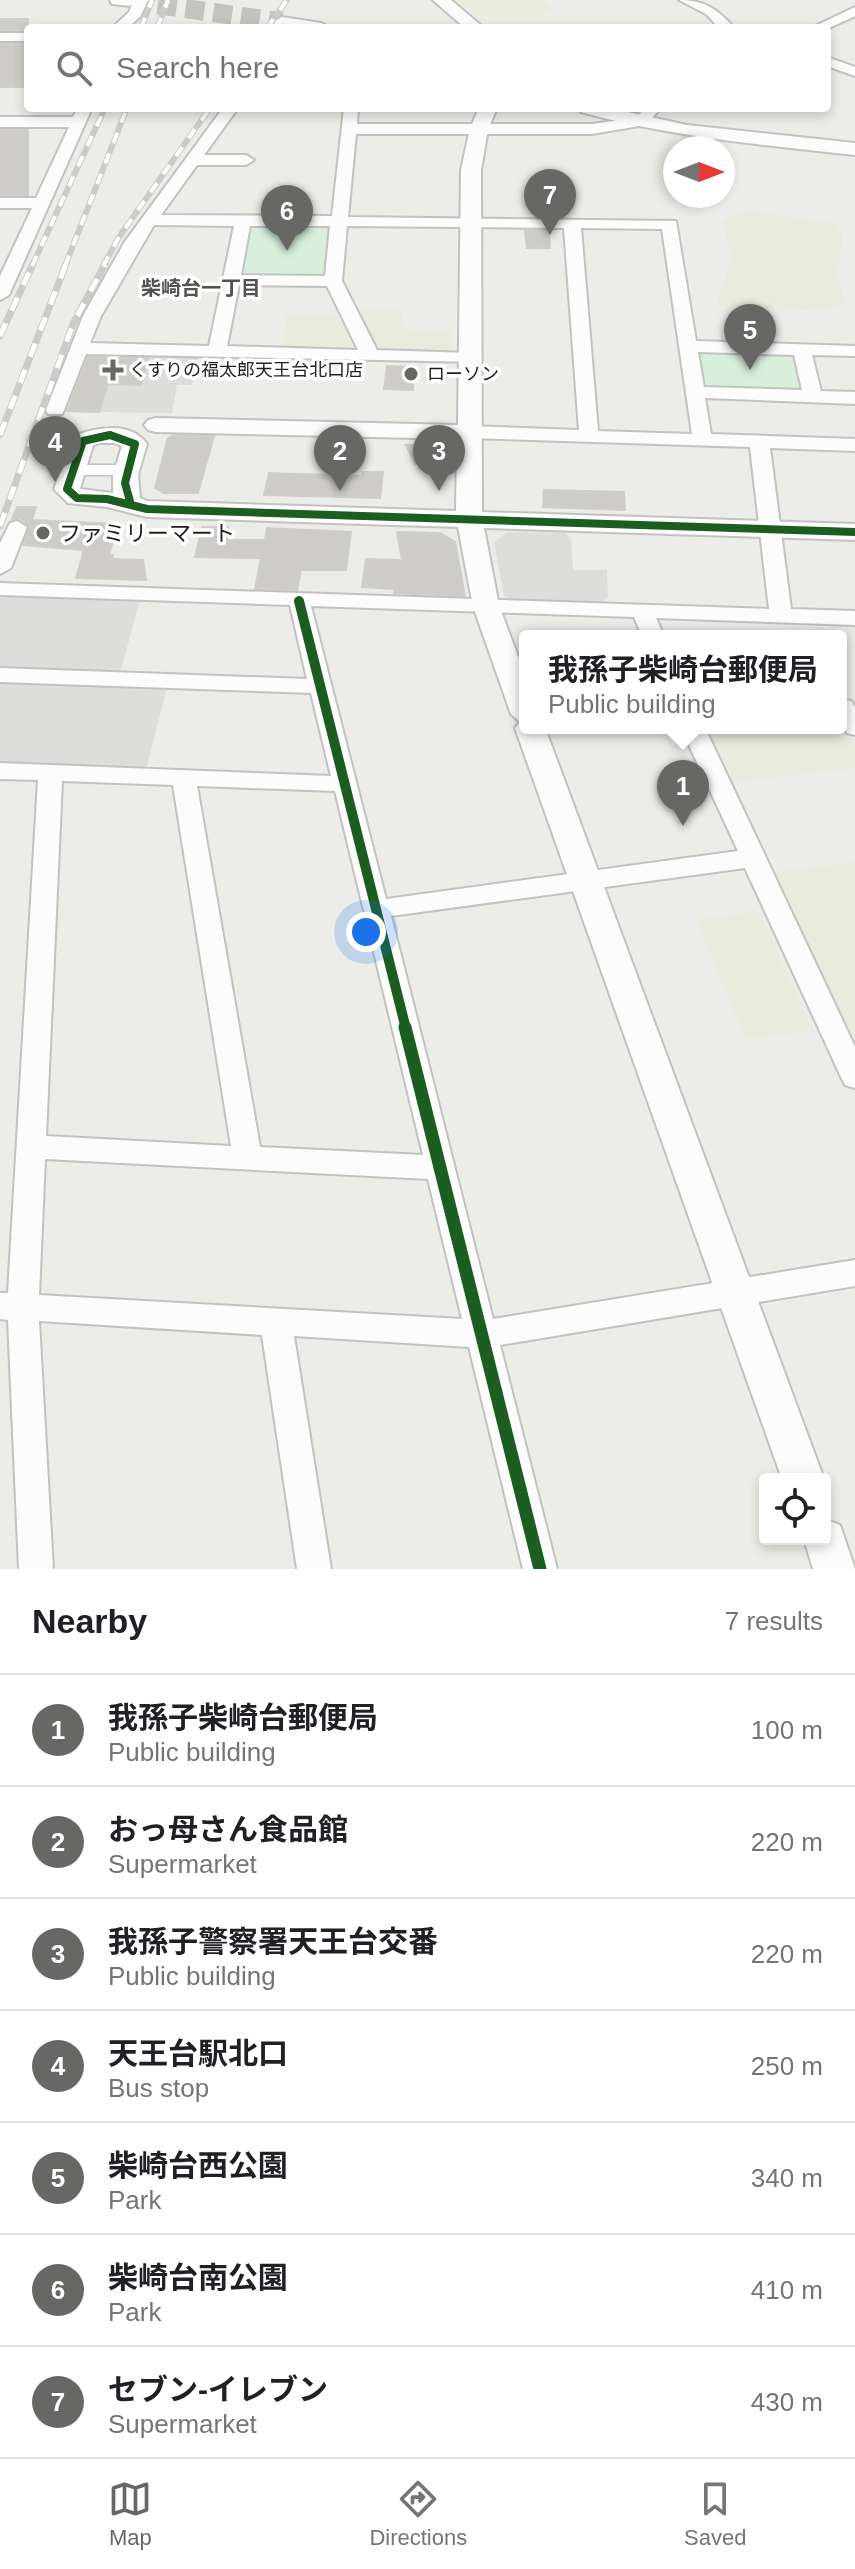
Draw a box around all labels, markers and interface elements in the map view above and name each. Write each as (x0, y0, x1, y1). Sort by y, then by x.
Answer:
search box (24, 24, 831, 112)
icon: search (52, 46, 96, 90)
text: Search here (116, 51, 279, 84)
north arrow (663, 136, 735, 208)
pin: 7 (524, 169, 576, 235)
pin: 6 (261, 185, 313, 251)
district label: 柴崎台一丁目 (141, 277, 261, 299)
pin: 5 (724, 304, 776, 370)
place label: くすりの福太郎天王台北口店 (129, 360, 363, 380)
marker: くすりの福太郎天王台北口店 (104, 361, 122, 379)
place label: ローソン (427, 364, 499, 384)
marker: ローソン (402, 365, 420, 383)
pin: 4 (29, 416, 81, 482)
pin: 2 (314, 425, 366, 491)
pin: 3 (413, 425, 465, 491)
place label: ファミリーマート (59, 521, 235, 546)
marker: ファミリーマート (34, 524, 52, 542)
popup (519, 630, 847, 734)
text: 我孫子柴崎台郵便局 (548, 653, 818, 686)
text: Public building (548, 689, 716, 719)
pin: 1 (657, 760, 709, 826)
your location (346, 912, 386, 952)
map controls (759, 1473, 831, 1545)
button: locate (759, 1473, 831, 1545)
text: Nearby (32, 1602, 147, 1640)
text: 7 results (725, 1606, 823, 1636)
text: 我孫子柴崎台郵便局 (108, 1701, 378, 1734)
text: 1 (51, 1715, 65, 1745)
text: 100 m (751, 1715, 823, 1745)
text: Public building (108, 1737, 276, 1767)
text: おっ母さん食品館 (108, 1813, 348, 1846)
text: 2 (51, 1827, 65, 1857)
text: 220 m (751, 1827, 823, 1857)
text: Supermarket (108, 1849, 257, 1879)
text: 我孫子警察署天王台交番 (108, 1925, 438, 1958)
text: 3 (51, 1939, 65, 1969)
text: 220 m (751, 1939, 823, 1969)
text: Public building (108, 1961, 276, 1991)
text: 天王台駅北口 (108, 2037, 288, 2070)
text: 4 (51, 2051, 65, 2081)
text: 250 m (751, 2051, 823, 2081)
text: Bus stop (108, 2073, 209, 2103)
text: 柴崎台西公園 (108, 2149, 288, 2182)
text: 5 (51, 2163, 65, 2193)
text: 340 m (751, 2163, 823, 2193)
text: Park (108, 2185, 161, 2215)
text: 柴崎台南公園 (108, 2261, 288, 2294)
text: 6 (51, 2275, 65, 2305)
text: 410 m (751, 2275, 823, 2305)
text: Park (108, 2297, 161, 2327)
text: セブン-イレブン (108, 2373, 328, 2406)
text: 7 (51, 2387, 65, 2417)
text: 430 m (751, 2387, 823, 2417)
text: Supermarket (108, 2409, 257, 2439)
tab: Map (108, 2477, 152, 2551)
tab: Directions (369, 2477, 467, 2551)
tab: Saved (684, 2477, 747, 2551)

